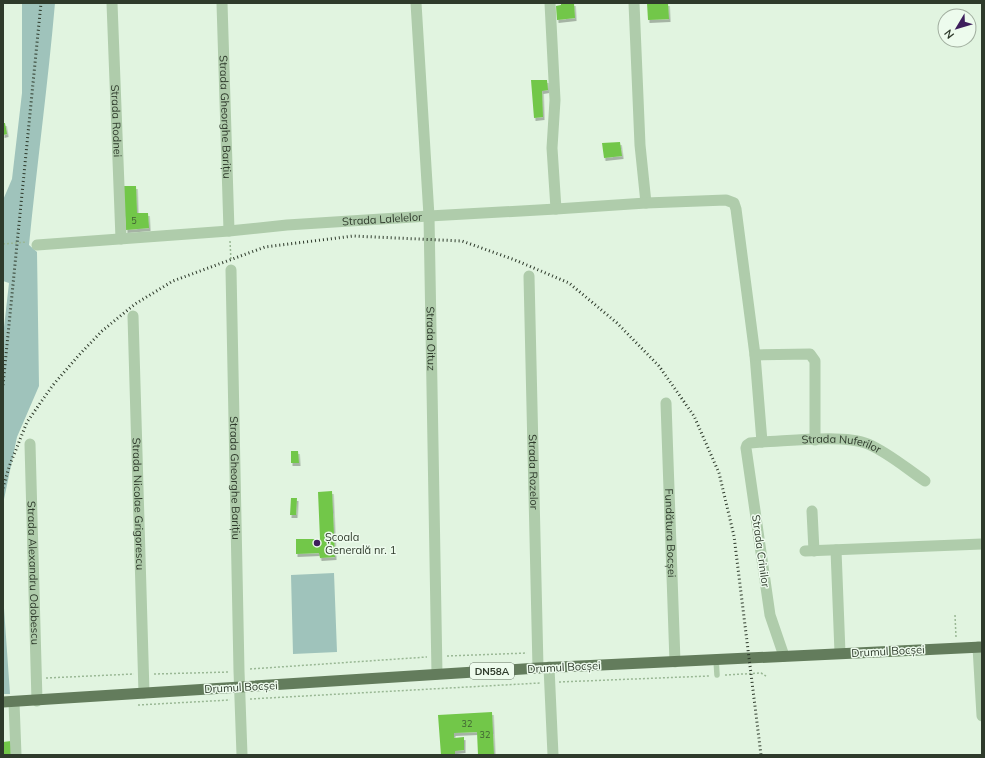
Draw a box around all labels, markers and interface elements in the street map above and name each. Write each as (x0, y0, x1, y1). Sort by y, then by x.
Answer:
north arrow (937, 8, 977, 48)
text: N (941, 27, 957, 42)
street label: Strada Gheorghe Barițiu (217, 55, 234, 179)
street label: Strada Rodnei (108, 84, 125, 158)
street label: Strada Lalelelor (342, 209, 422, 228)
house number: 5 (131, 215, 137, 226)
street label: Strada Oituz (424, 306, 439, 371)
street label: Strada Gheorghe Barițiu (227, 416, 243, 540)
street label: Strada Nuferilor (801, 432, 884, 456)
street label: Strada Rozelor (526, 434, 541, 510)
street label: Strada Nicolae Grigorescu (130, 437, 147, 570)
street label: Fundătura Bocșei (662, 488, 679, 578)
street label: Strada Alexandru Odobescu (25, 501, 42, 645)
street label: Strada Crinilor (749, 514, 773, 588)
place label: Școala Generală nr. 1 (325, 530, 396, 557)
marker: Școala Generală nr. 1 (312, 538, 322, 548)
street label: Drumul Bocșei (851, 642, 925, 661)
street label: Drumul Bocșei (527, 658, 601, 677)
road number: DN58A (470, 663, 514, 679)
street label: Drumul Bocșei (204, 678, 278, 697)
house number: 32 (462, 718, 472, 729)
house number: 32 (480, 729, 490, 740)

